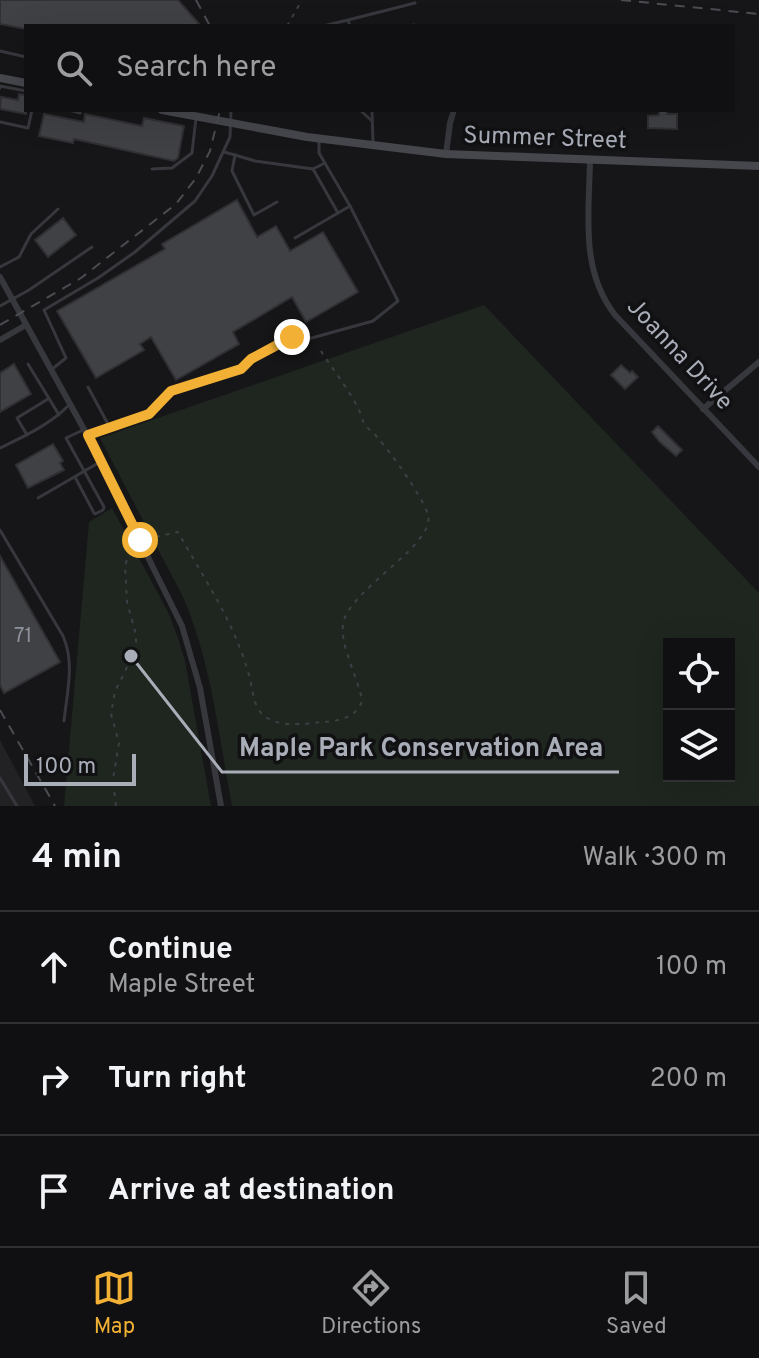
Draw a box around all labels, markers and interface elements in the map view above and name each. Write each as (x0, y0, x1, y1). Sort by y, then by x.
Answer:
search box (24, 24, 735, 112)
icon: search (52, 46, 96, 90)
text: Search here (116, 50, 276, 87)
street label: Summer Street (463, 121, 627, 157)
street label: Joanna Drive (619, 293, 739, 417)
route end (274, 319, 310, 355)
route start (122, 522, 158, 558)
house number: 71 (14, 624, 32, 650)
map controls (663, 638, 735, 782)
button: locate (663, 638, 735, 710)
button: layers (663, 710, 735, 782)
callout: Maple Park Conservation Area (222, 722, 619, 772)
text: Maple Park Conservation Area (239, 733, 603, 766)
scale bar (24, 750, 136, 786)
text: 100 m (36, 754, 96, 781)
text: 4 min (32, 837, 122, 880)
text: Walk · 300 m (583, 842, 727, 875)
text: Continue (108, 932, 233, 969)
icon: ahead (32, 945, 76, 989)
text: 100 m (656, 951, 727, 984)
text: Maple Street (108, 969, 255, 1002)
icon: right (32, 1057, 76, 1101)
text: Turn right (108, 1061, 246, 1098)
text: 200 m (650, 1063, 727, 1096)
icon: arrive (32, 1169, 76, 1213)
text: Arrive at destination (108, 1173, 394, 1210)
tab: Map (92, 1266, 136, 1341)
tab: Directions (321, 1266, 421, 1341)
tab: Saved (606, 1266, 667, 1341)

